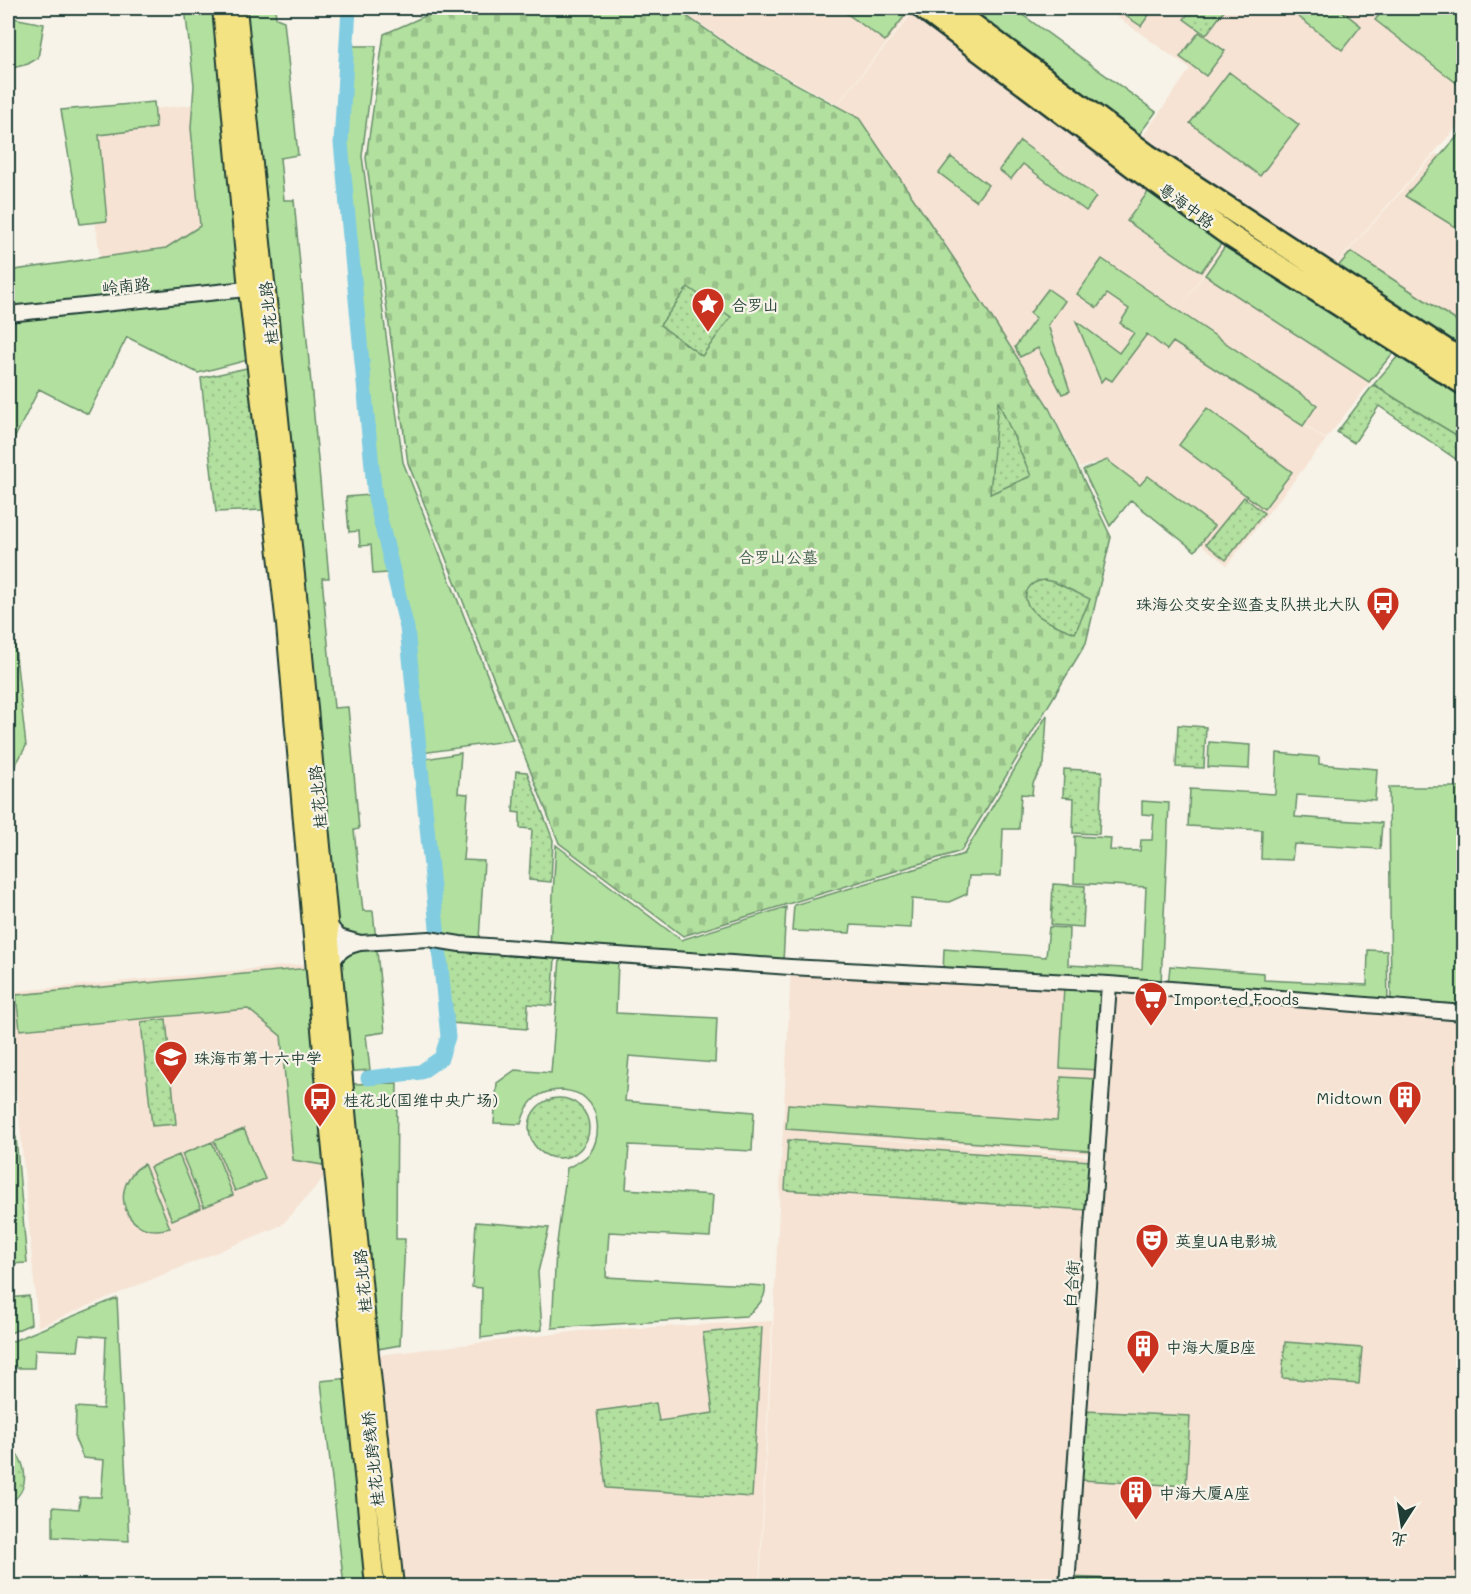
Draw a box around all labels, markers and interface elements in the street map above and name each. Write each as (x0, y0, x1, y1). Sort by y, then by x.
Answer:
street label: 粤海中路 (1155, 178, 1219, 232)
street label: 岭南路 (101, 272, 151, 298)
street label: 桂花北路 (254, 280, 282, 346)
place icon: 合罗山 (690, 286, 726, 333)
place label: 合罗山 (731, 294, 779, 315)
park label: 合罗山公墓 (738, 546, 818, 567)
bus stop icon: 珠海公交安全巡查支队拱北大队 (1365, 585, 1401, 632)
place label: 珠海公交安全巡查支队拱北大队 (1136, 593, 1360, 614)
street label: 桂花北路 (304, 764, 330, 830)
supermarket icon: Imported Foods (1133, 980, 1169, 1027)
place label: Imported Foods (1174, 988, 1299, 1009)
school or university icon: 珠海市第十六中学 (153, 1039, 189, 1086)
place label: 珠海市第十六中学 (194, 1047, 322, 1068)
building icon: Midtown (1387, 1079, 1423, 1126)
bus stop icon: 桂花北(国维中央广场) (302, 1081, 338, 1128)
place label: Midtown (1316, 1087, 1382, 1108)
place label: 桂花北(国维中央广场) (343, 1089, 498, 1110)
theatre icon: 英皇UA电影城 (1134, 1222, 1170, 1269)
place label: 英皇UA电影城 (1175, 1230, 1277, 1251)
street label: 桂花北路 (349, 1248, 375, 1314)
street label: 白合街 (1059, 1259, 1083, 1309)
building icon: 中海大厦B座 (1125, 1328, 1161, 1375)
place label: 中海大厦B座 (1166, 1336, 1256, 1357)
street label: 桂花北跨线桥 (357, 1410, 387, 1508)
building icon: 中海大厦A座 (1118, 1474, 1154, 1521)
place label: 中海大厦A座 (1159, 1482, 1250, 1503)
north arrow (1372, 1495, 1432, 1555)
text: 北 (1389, 1528, 1409, 1552)

